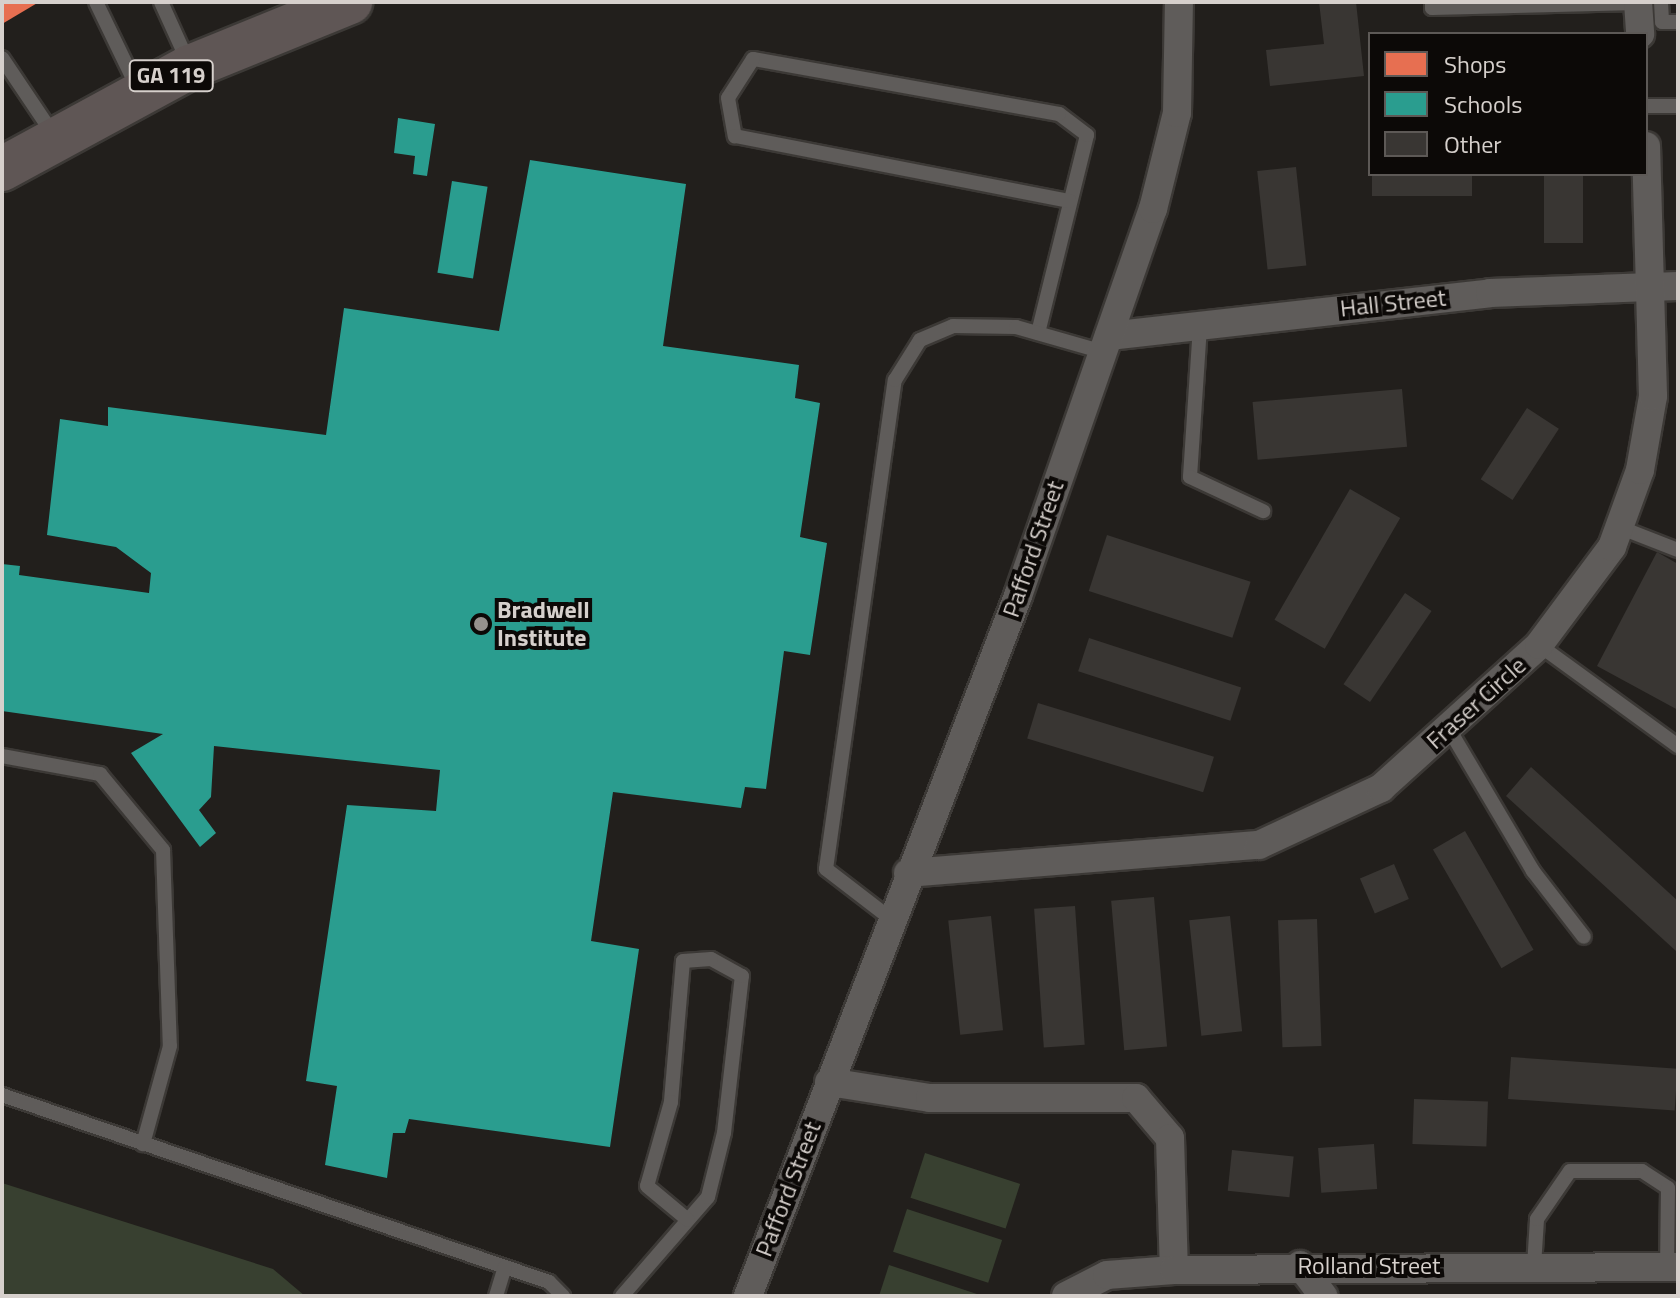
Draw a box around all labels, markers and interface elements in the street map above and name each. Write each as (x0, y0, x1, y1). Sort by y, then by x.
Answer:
legend (1368, 32, 1648, 176)
text: Shops (1444, 46, 1506, 82)
road number: GA 119 (127, 58, 215, 94)
text: Schools (1444, 86, 1522, 122)
text: Other (1444, 126, 1502, 162)
street label: Hall Street (1339, 283, 1447, 323)
street label: Pafford Street (996, 477, 1070, 621)
place label: Bradwell Institute (497, 596, 590, 652)
marker: Bradwell Institute (472, 615, 490, 633)
street label: Fraser Circle (1420, 651, 1532, 755)
street label: Pafford Street (749, 1117, 827, 1261)
street label: Rolland Street (1297, 1252, 1441, 1280)

